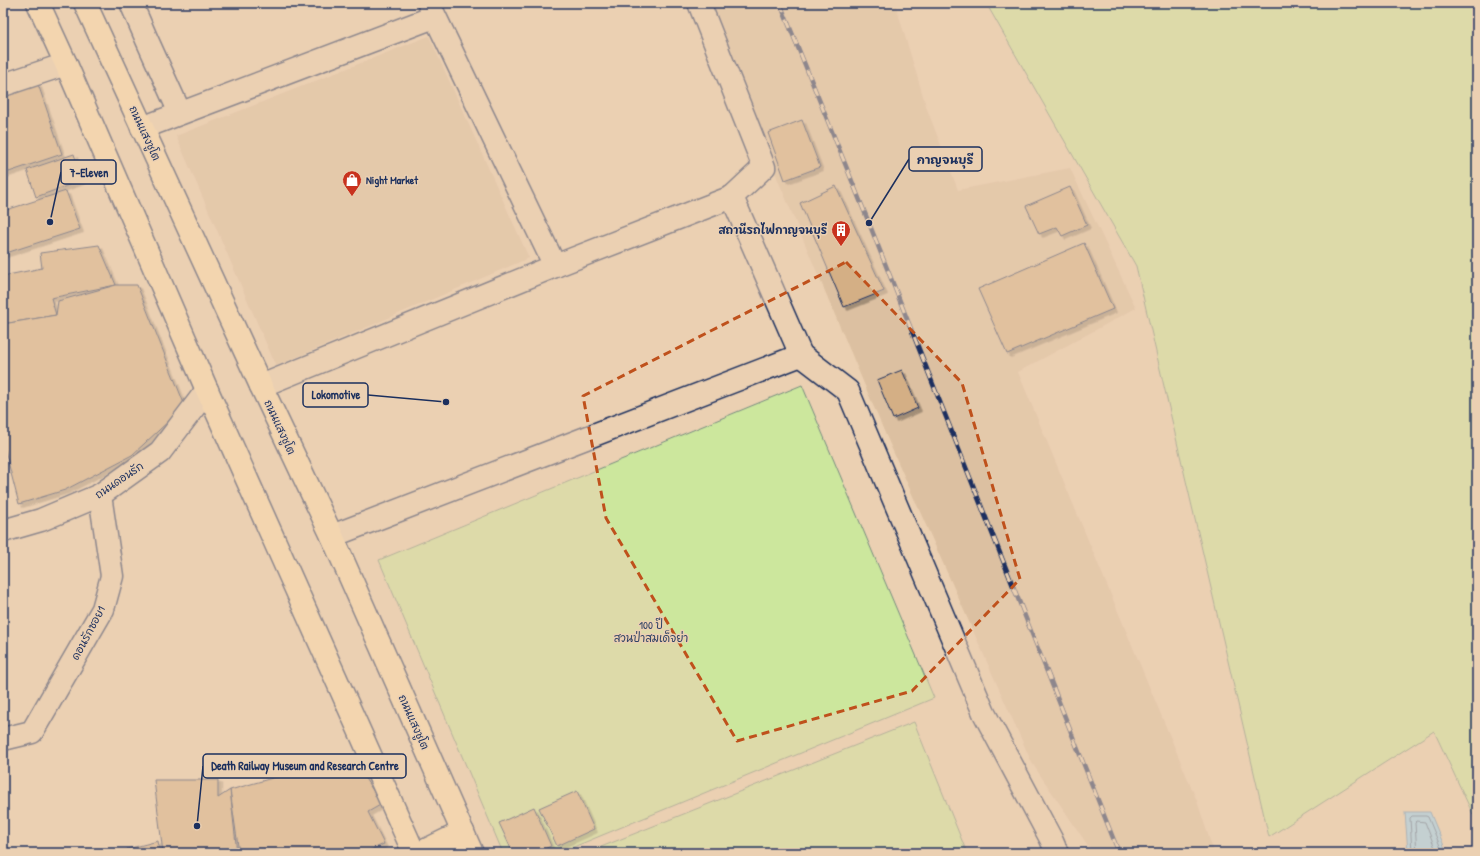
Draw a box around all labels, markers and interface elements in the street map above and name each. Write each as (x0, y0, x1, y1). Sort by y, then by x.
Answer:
street label: ถนนแสงชูโต (124, 103, 165, 164)
callout: กาญจนบุรี (909, 147, 982, 171)
text: กาญจนบุรี (917, 151, 974, 169)
callout: 7-Eleven (61, 160, 116, 184)
text: 7-Eleven (68, 164, 109, 181)
shop icon: Night Market (341, 169, 363, 197)
place label: Night Market (366, 173, 419, 188)
building icon: สถานีรถไฟกาญจนบุรี (830, 219, 852, 247)
place label: สถานีรถไฟกาญจนบุรี (719, 222, 827, 239)
callout: Lokomotive (303, 383, 368, 407)
text: Lokomotive (312, 386, 360, 403)
street label: ถนนแสงชูโต (259, 397, 300, 458)
street label: ถนนดอนรัก (92, 459, 146, 501)
street label: ดอนรักซอย1 (68, 604, 108, 662)
park label: 100 ปี สวนป่าสมเด็จย่า (614, 617, 688, 645)
street label: ถนนแสงชูโต (394, 692, 433, 753)
callout: Death Railway Museum and Research Centre (203, 754, 406, 778)
text: Death Railway Museum and Research Centre (211, 757, 399, 775)

